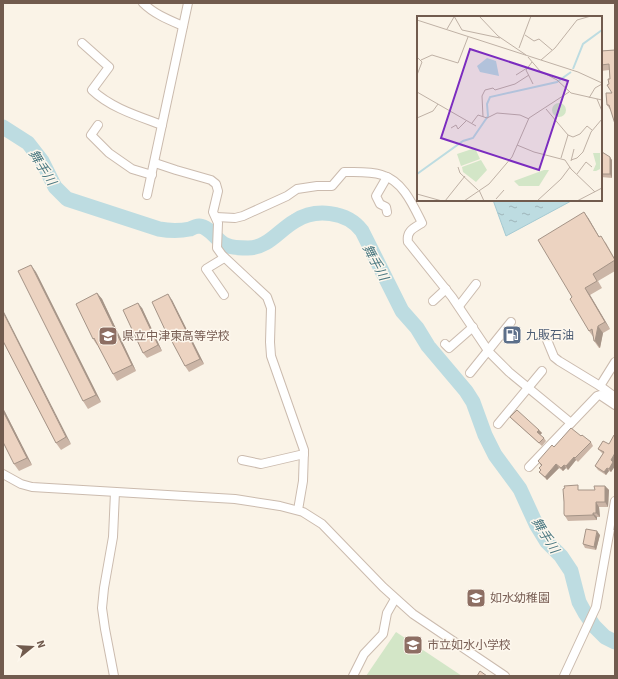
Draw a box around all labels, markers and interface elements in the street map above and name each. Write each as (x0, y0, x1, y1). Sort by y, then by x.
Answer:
inset map (417, 16, 602, 201)
water label: 舞手川 (24, 146, 61, 191)
water label: 舞手川 (358, 241, 393, 286)
fuel station icon: 九販石油 (501, 324, 523, 346)
school or university icon: 県立中津東高等学校 (97, 325, 119, 347)
place label: 九販石油 (526, 327, 574, 344)
place label: 県立中津東高等学校 (122, 328, 230, 345)
water label: 舞手川 (527, 514, 564, 559)
school or university icon: 如水幼稚園 (465, 587, 487, 609)
place label: 如水幼稚園 (490, 590, 550, 607)
north arrow (12, 627, 52, 667)
school or university icon: 市立如水小学校 (402, 634, 424, 656)
place label: 市立如水小学校 (427, 637, 511, 654)
text: N (33, 638, 49, 650)

